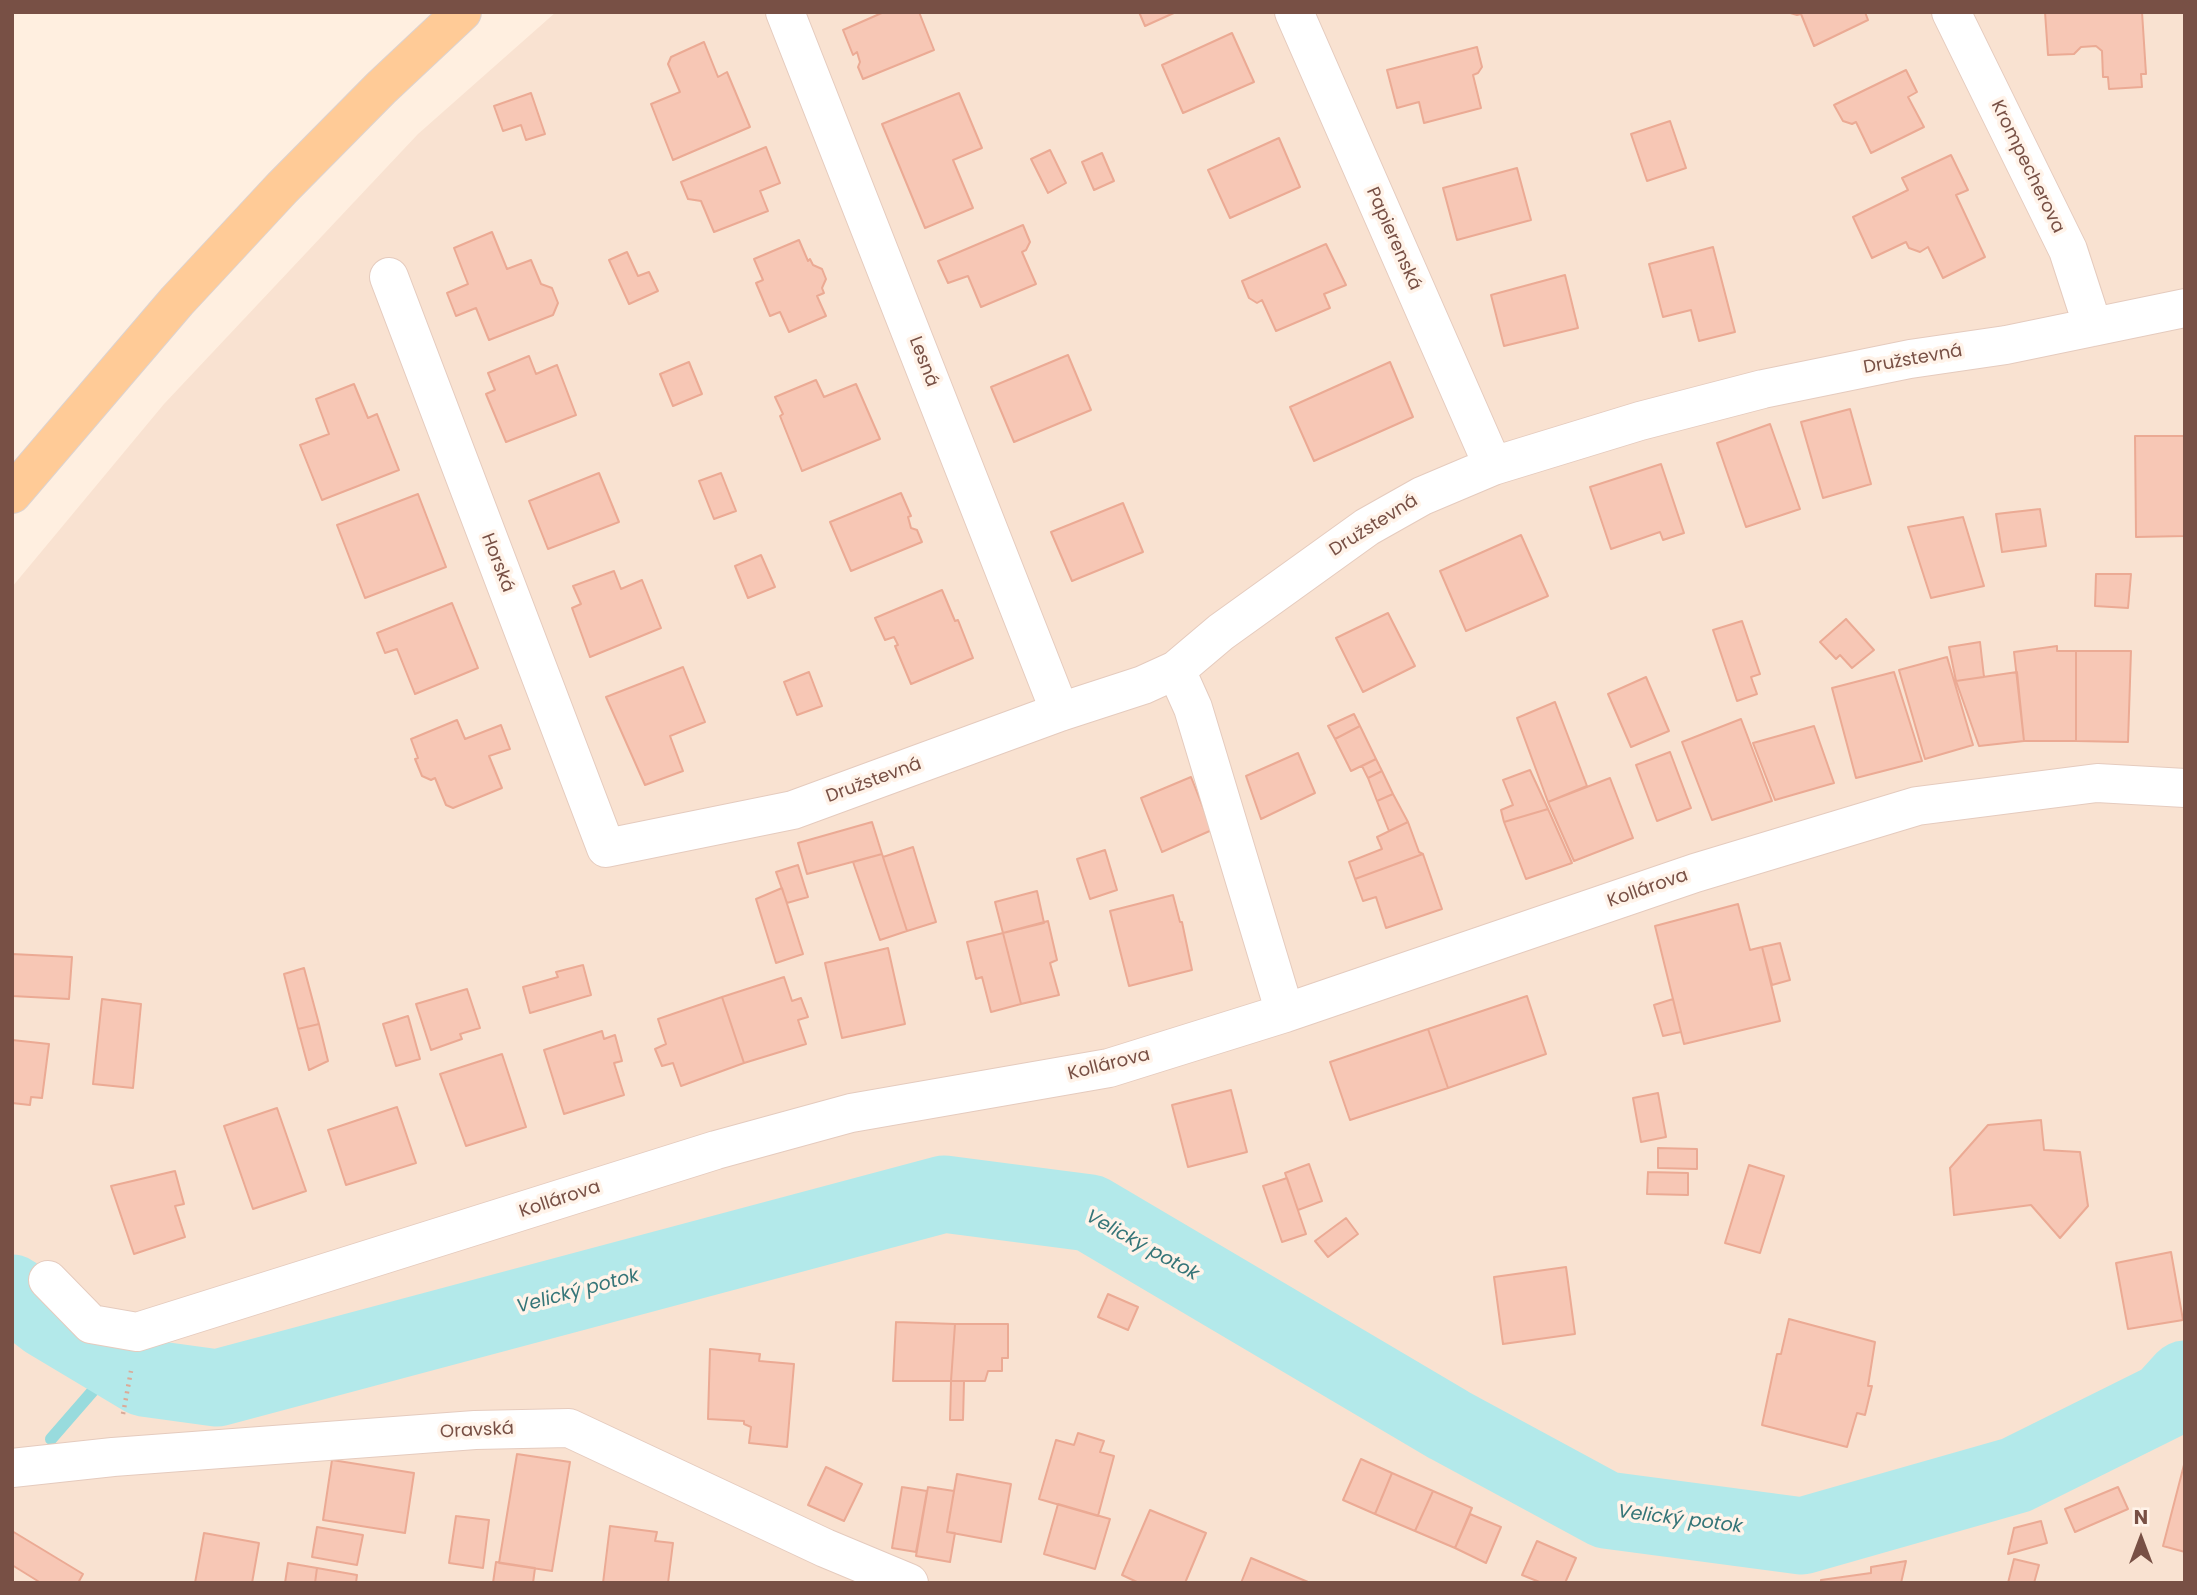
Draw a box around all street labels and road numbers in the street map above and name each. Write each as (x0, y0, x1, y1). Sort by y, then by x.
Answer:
street label: Krompecherova (1986, 97, 2068, 237)
street label: Papierenská (1361, 184, 1425, 294)
street label: Lesná (904, 334, 942, 390)
street label: Družstevná (1862, 341, 1964, 379)
street label: Družstevná (1326, 490, 1422, 562)
street label: Horská (476, 530, 518, 596)
street label: Družstevná (823, 754, 925, 808)
street label: Kollárova (1605, 865, 1691, 913)
street label: Kollárova (1066, 1044, 1152, 1086)
street label: Kollárova (517, 1177, 603, 1223)
street label: Oravská (440, 1418, 514, 1444)

